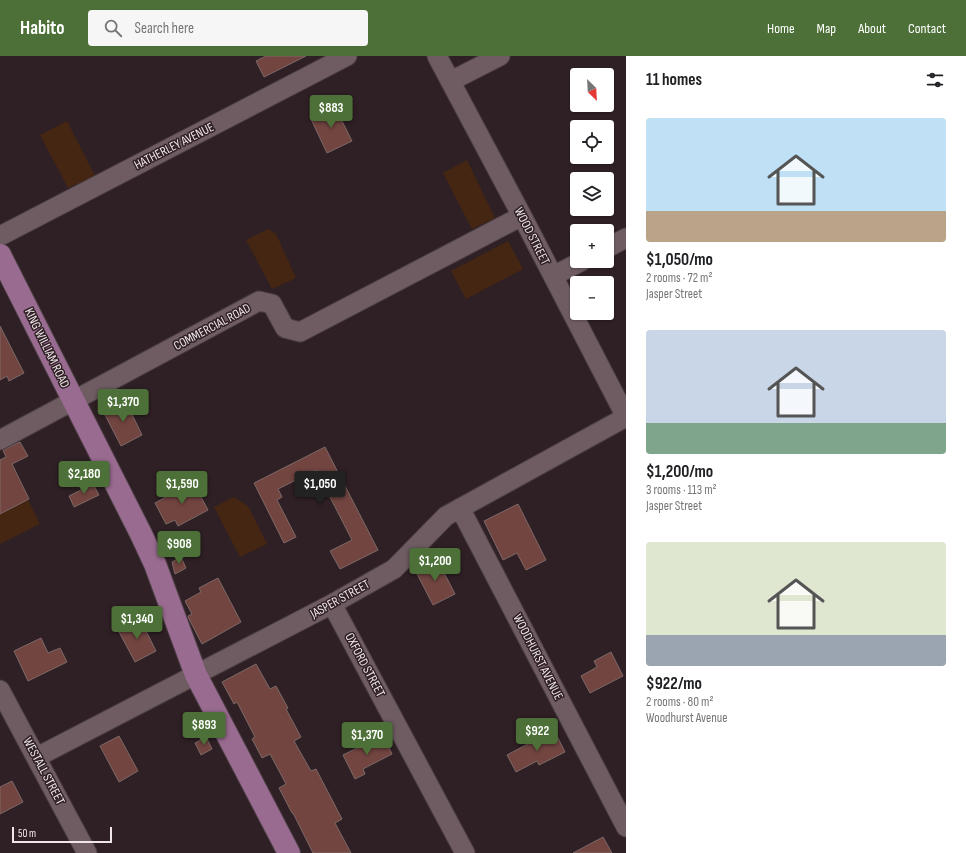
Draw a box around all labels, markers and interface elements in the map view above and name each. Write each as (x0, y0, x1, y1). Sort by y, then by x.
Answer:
search box (88, 10, 368, 46)
text: Habito (20, 17, 64, 40)
icon: search (102, 17, 124, 39)
text: Search here (134, 19, 194, 38)
text: Home (767, 20, 795, 37)
text: Map (817, 20, 836, 37)
text: About (858, 20, 886, 37)
text: Contact (908, 20, 946, 37)
north arrow (570, 68, 614, 112)
map controls (570, 68, 614, 320)
icon: filters (924, 69, 946, 91)
text: 11 homes (646, 70, 702, 90)
pin: $883 (307, 95, 355, 129)
text: $883 (319, 100, 343, 116)
street label: HATHERLEY AVENUE (131, 119, 217, 173)
button: locate (570, 120, 614, 164)
icon: home (760, 144, 832, 216)
button: layers (570, 172, 614, 216)
street label: WOOD STREET (511, 205, 553, 267)
button: + (570, 224, 614, 268)
text: $1,050/mo (646, 250, 713, 270)
text: 2 rooms · 72 m² (646, 270, 712, 286)
button: − (570, 276, 614, 320)
text: Jasper Street (646, 286, 702, 302)
street label: COMMERCIAL ROAD (171, 300, 253, 354)
street label: KING WILLIAM ROAD (21, 306, 73, 390)
icon: home (760, 356, 832, 428)
pin: $1,370 (90, 389, 156, 423)
text: $1,370 (107, 394, 139, 410)
pin: $2,180 (51, 461, 117, 495)
text: $1,200/mo (646, 462, 713, 482)
text: $2,180 (68, 466, 100, 482)
pin: $1,590 (149, 471, 215, 505)
pin: $1,050 (287, 471, 353, 505)
text: $1,590 (165, 476, 199, 492)
text: $1,050 (303, 476, 337, 492)
text: 3 rooms · 113 m² (646, 482, 717, 498)
text: Jasper Street (646, 498, 702, 514)
pin: $908 (155, 531, 203, 565)
text: $908 (166, 536, 192, 552)
pin: $1,200 (402, 548, 468, 582)
text: $1,200 (418, 553, 452, 569)
icon: home (760, 568, 832, 640)
street label: JASPER STREET (307, 576, 373, 622)
pin: $1,340 (104, 606, 170, 640)
text: $1,340 (120, 611, 154, 627)
street label: WOODHURST AVENUE (509, 611, 567, 703)
street label: OXFORD STREET (341, 630, 389, 700)
text: $922/mo (646, 674, 702, 694)
text: 2 rooms · 80 m² (646, 694, 713, 710)
text: Woodhurst Avenue (646, 710, 727, 726)
pin: $893 (180, 712, 228, 746)
text: $893 (192, 717, 216, 733)
pin: $922 (513, 718, 561, 752)
pin: $1,370 (334, 722, 400, 756)
text: $922 (525, 723, 549, 739)
text: $1,370 (351, 727, 383, 743)
street label: WESTALL STREET (20, 735, 68, 807)
scale bar (12, 825, 112, 844)
text: 50 m (18, 827, 36, 840)

